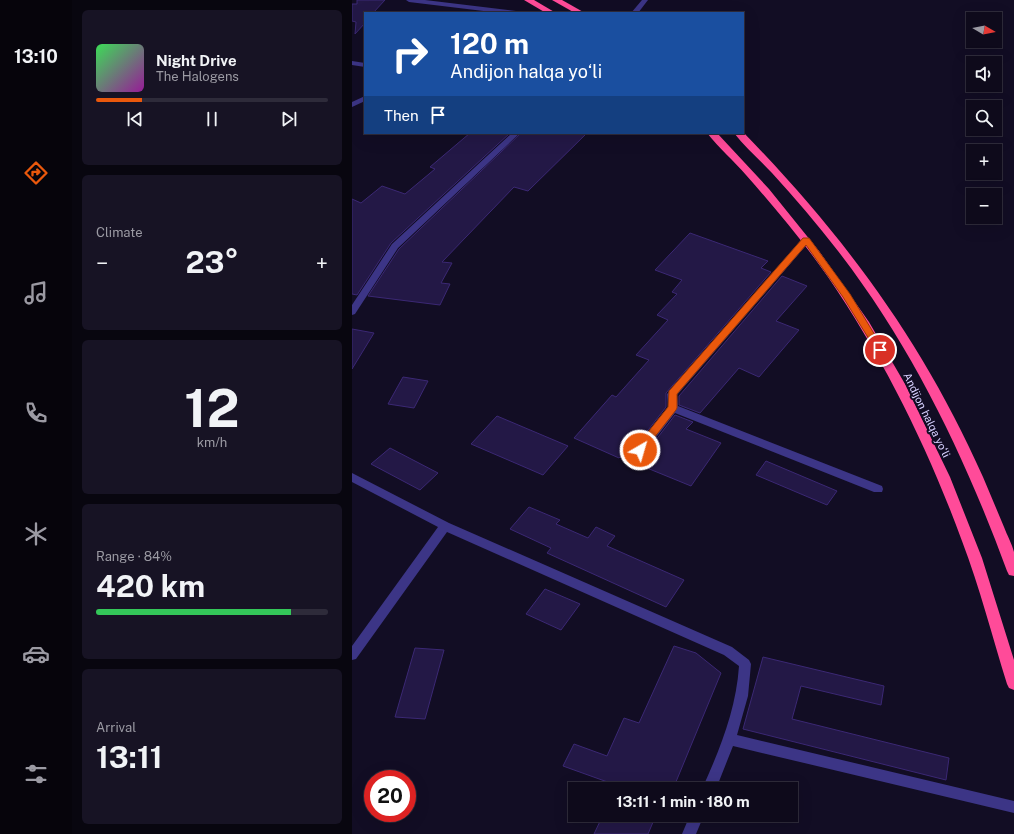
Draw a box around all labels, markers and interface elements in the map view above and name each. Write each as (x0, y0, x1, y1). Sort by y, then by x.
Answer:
north arrow (966, 12, 1002, 48)
map controls (966, 12, 1002, 224)
text: 120 m (450, 27, 529, 60)
icon: right (384, 28, 436, 80)
text: 13:10 (14, 46, 58, 67)
text: Night Drive (156, 52, 237, 69)
button: sound (966, 56, 1002, 92)
text: Andijon halqa yo‘li (450, 61, 602, 82)
text: The Halogens (156, 69, 239, 84)
button: search (966, 100, 1002, 136)
icon: arrive (427, 104, 449, 126)
text: Then (384, 107, 419, 124)
icon: previous (124, 108, 146, 130)
icon: pause (201, 108, 223, 130)
icon: next (278, 108, 300, 130)
button: + (966, 144, 1002, 180)
icon: directions (22, 159, 50, 187)
button: − (966, 188, 1002, 224)
text: Climate (96, 225, 143, 240)
text: 23° (185, 244, 239, 280)
text: − (96, 250, 108, 276)
text: + (316, 250, 328, 276)
icon: music (22, 279, 50, 307)
pin (863, 333, 897, 367)
icon: arrive (869, 339, 891, 361)
street label: Andijon halqa yo‘li (901, 371, 953, 459)
text: 12 (184, 378, 240, 439)
icon: phone (22, 399, 50, 427)
position arrow (619, 429, 661, 471)
text: km/h (197, 435, 227, 450)
icon: climate (22, 520, 50, 548)
text: Range · 84% (96, 549, 172, 564)
text: 420 km (96, 568, 205, 604)
icon: car (22, 640, 50, 668)
text: Arrival (96, 720, 136, 735)
text: 13:11 (96, 739, 163, 775)
icon: filters (22, 760, 50, 788)
speed limit sign: 20 (364, 770, 416, 822)
text: 13:11 · 1 min · 180 m (616, 793, 750, 810)

